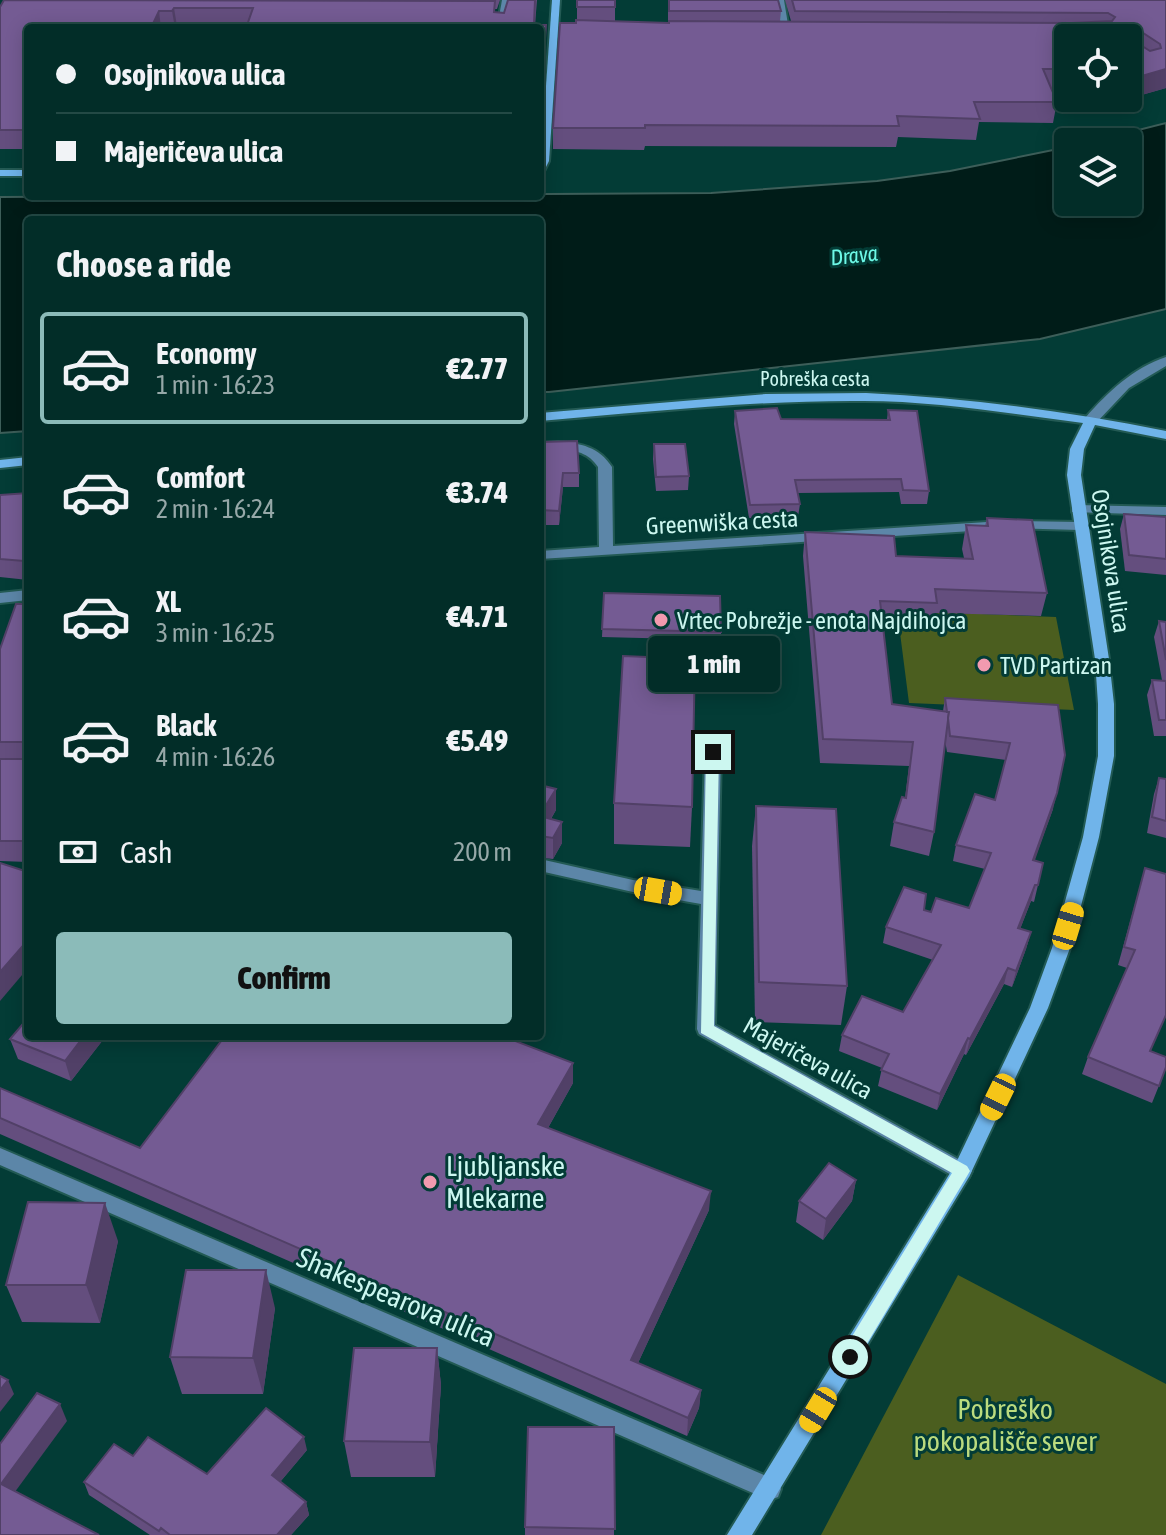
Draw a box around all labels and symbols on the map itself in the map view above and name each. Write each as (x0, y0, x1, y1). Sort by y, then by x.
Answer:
water label: Drava (829, 240, 879, 270)
street label: Pobreška cesta (760, 367, 870, 390)
street label: Osojnikova ulica (1086, 487, 1136, 635)
street label: Greenwiška cesta (645, 505, 799, 539)
place label: Vrtec Pobrežje - enota Najdihojca (677, 607, 966, 634)
marker: Vrtec Pobrežje - enota Najdihojca (652, 611, 670, 629)
callout: 1 min (647, 636, 779, 692)
place label: TVD Partizan (1000, 652, 1112, 679)
marker: TVD Partizan (975, 656, 993, 674)
route end (695, 734, 731, 770)
car (632, 875, 684, 907)
car (1050, 900, 1086, 952)
street label: Majeričeva ulica (739, 1011, 877, 1105)
car (977, 1070, 1019, 1124)
place label: Ljubljanske Mlekarne (446, 1150, 565, 1214)
marker: Ljubljanske Mlekarne (421, 1173, 439, 1191)
street label: Shakespearova ulica (292, 1241, 500, 1353)
route start (832, 1339, 868, 1375)
car (795, 1383, 841, 1437)
park label: Pobreško pokopališče sever (914, 1393, 1097, 1457)

